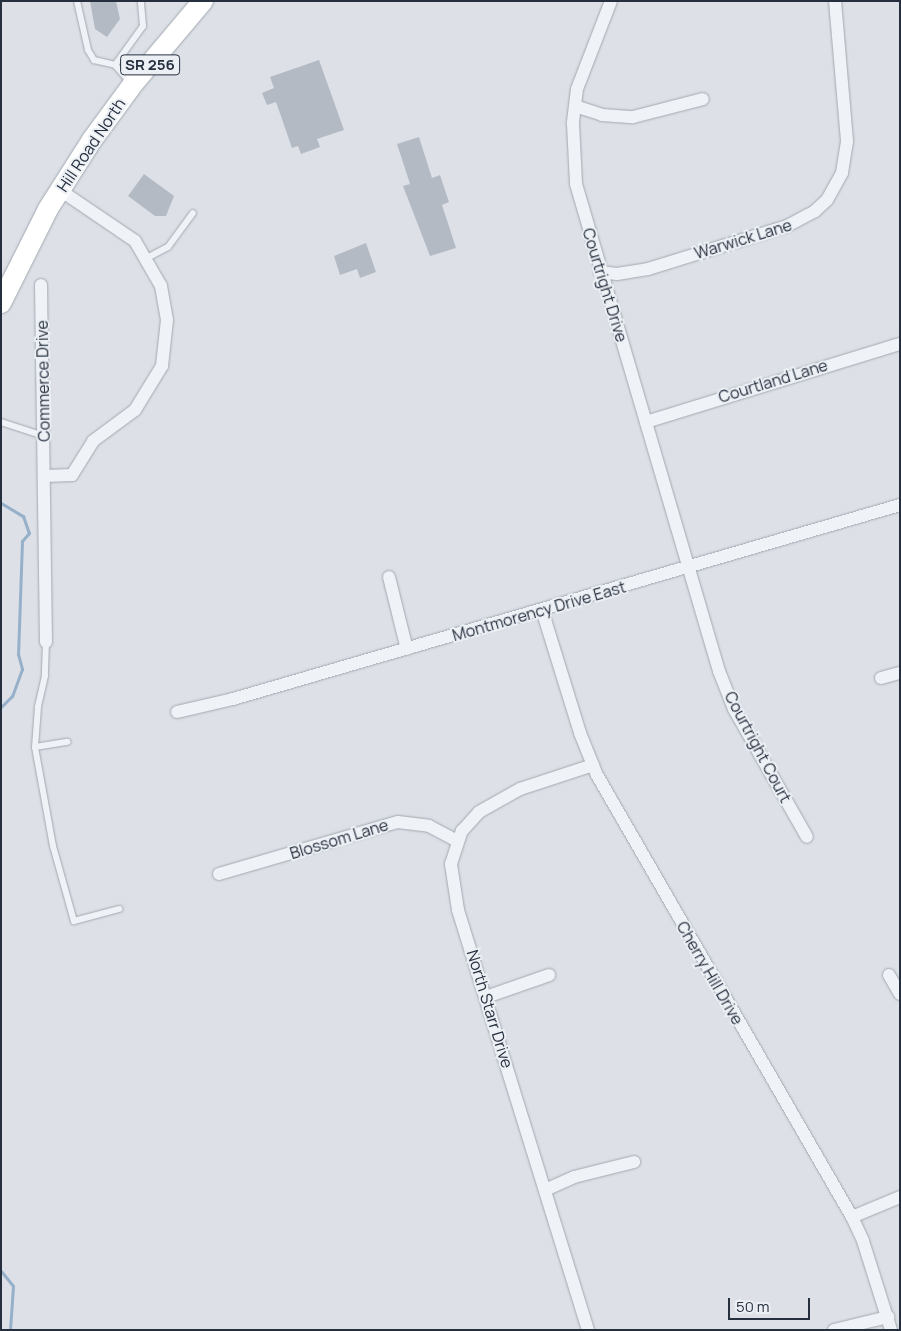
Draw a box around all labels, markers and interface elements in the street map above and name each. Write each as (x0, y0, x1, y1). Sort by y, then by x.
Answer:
road number: SR 256 (120, 52, 180, 78)
street label: Hill Road North (53, 95, 129, 195)
street label: Warwick Lane (692, 215, 794, 263)
street label: Courtright Drive (579, 226, 631, 344)
street label: Commerce Drive (32, 320, 54, 442)
street label: Courtland Lane (716, 355, 830, 407)
street label: Montmorency Drive East (450, 577, 628, 645)
street label: Courtright Court (721, 688, 795, 806)
street label: Blossom Lane (288, 815, 390, 863)
street label: Cherry Hill Drive (673, 918, 747, 1028)
street label: North Starr Drive (463, 948, 517, 1070)
scale bar (731, 1288, 814, 1320)
text: 50 m (736, 1296, 770, 1317)

